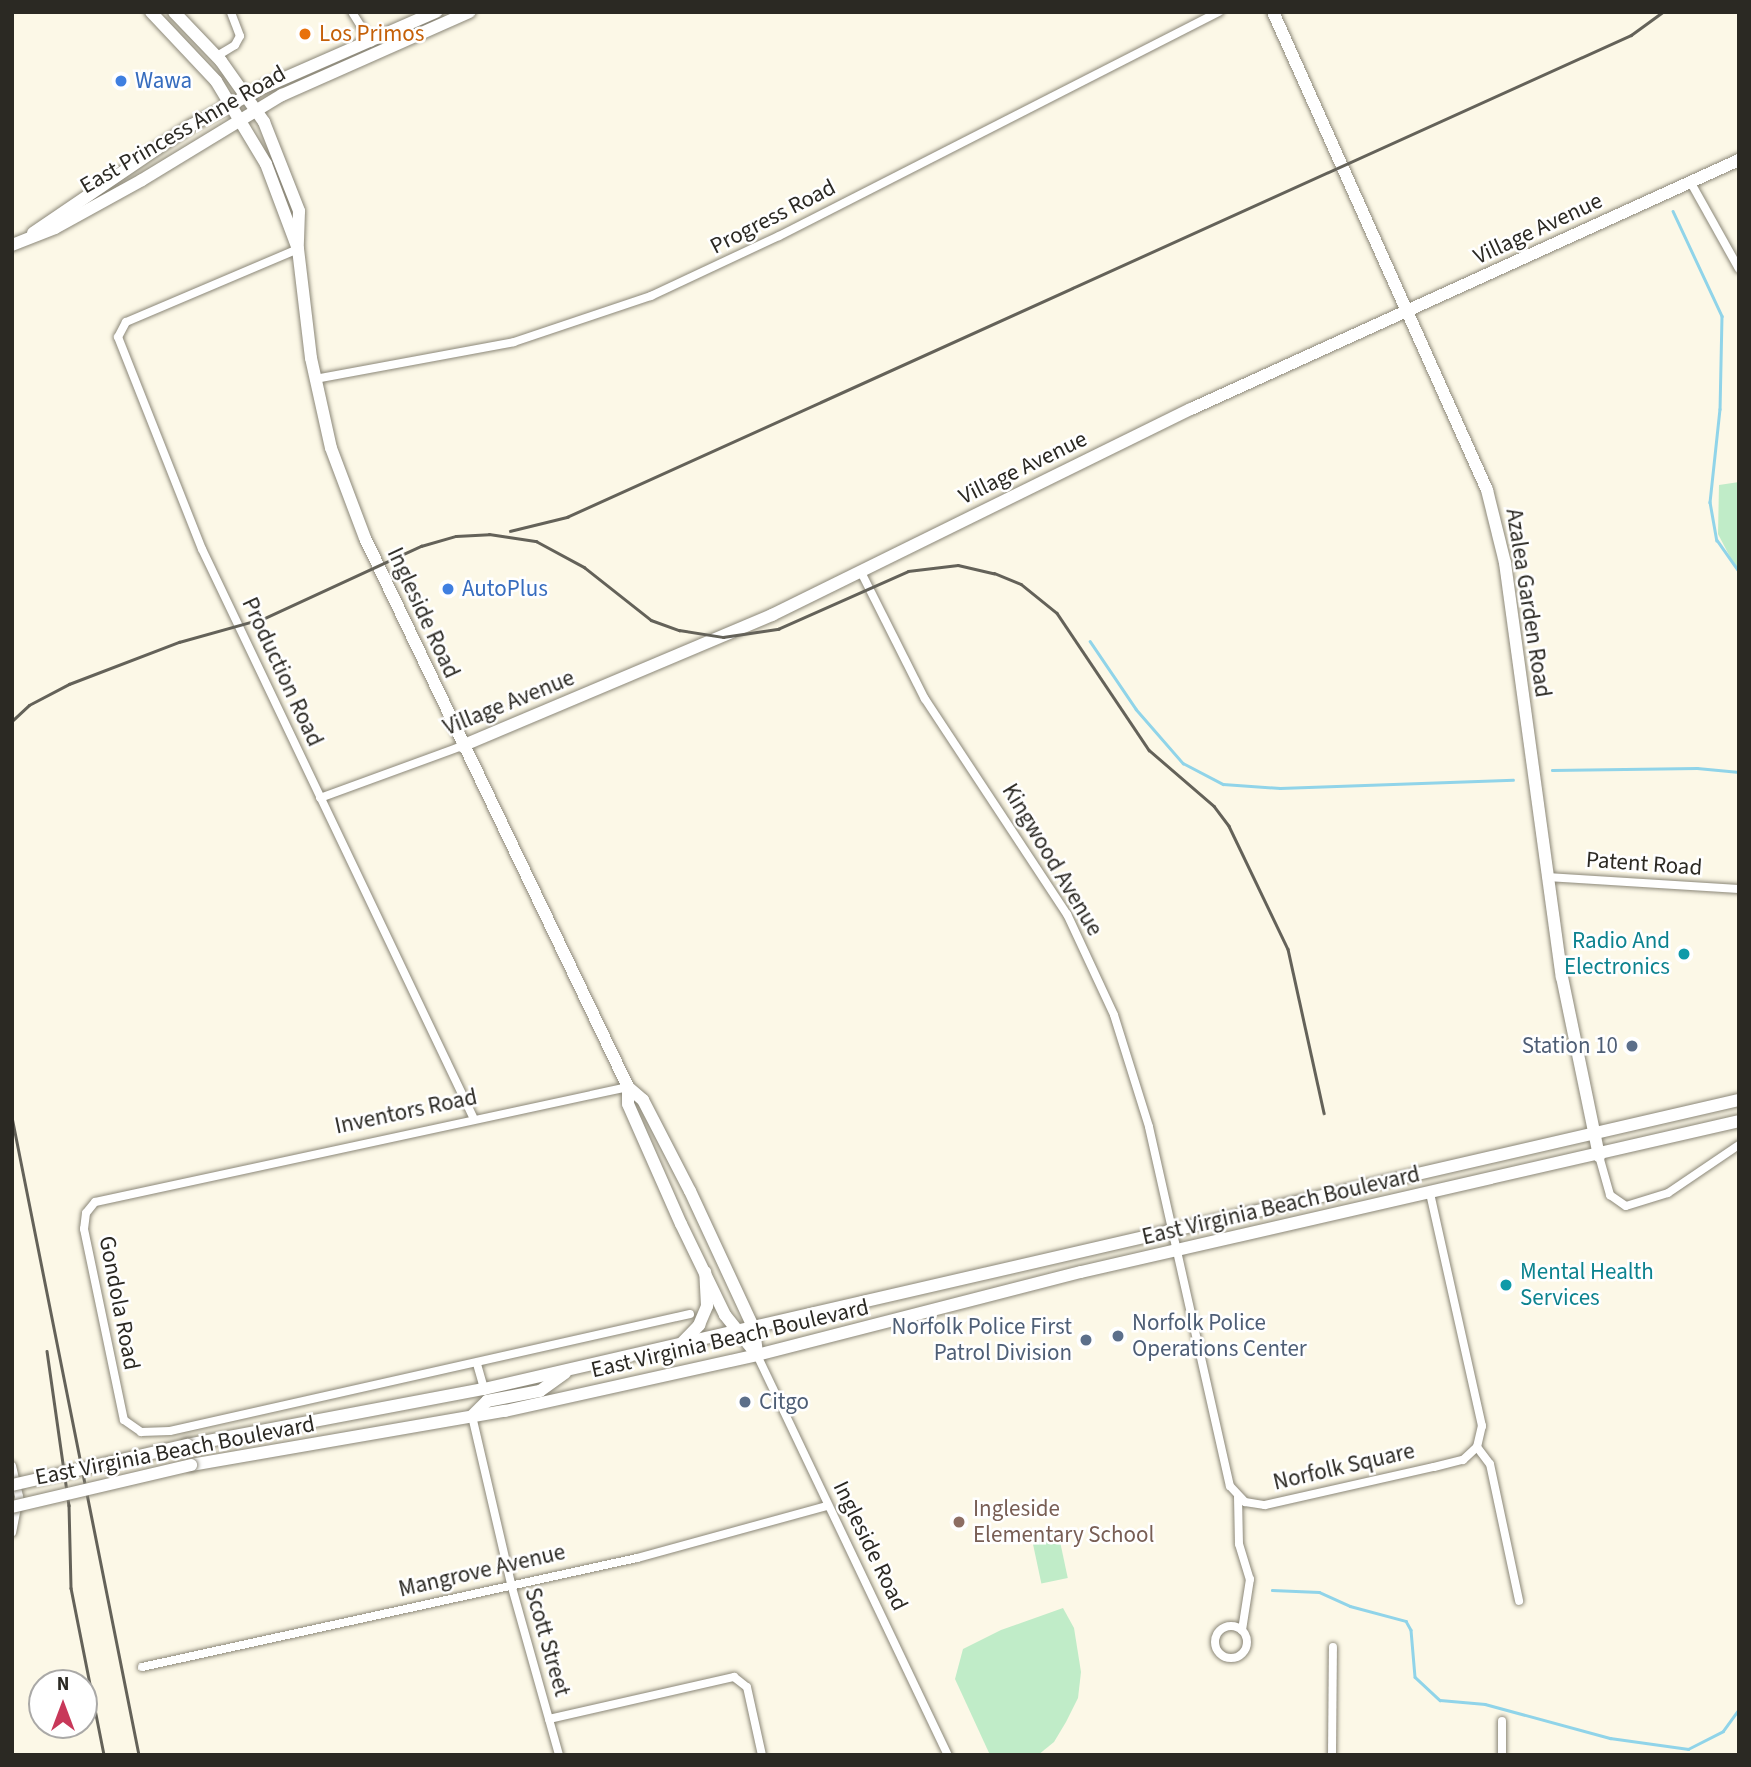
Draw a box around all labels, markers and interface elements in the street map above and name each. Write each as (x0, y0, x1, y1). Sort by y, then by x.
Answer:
place label: Los Primos (319, 20, 424, 48)
marker: Los Primos (297, 26, 313, 42)
street label: East Princess Anne Road (75, 60, 291, 200)
place label: Wawa (135, 67, 192, 95)
marker: Wawa (113, 73, 129, 89)
street label: Progress Road (706, 174, 840, 260)
street label: Village Avenue (1469, 187, 1607, 271)
street label: Village Avenue (954, 425, 1092, 511)
street label: Azalea Garden Road (1499, 507, 1557, 699)
street label: Ingleside Road (381, 543, 465, 683)
place label: AutoPlus (462, 575, 548, 603)
marker: AutoPlus (440, 581, 456, 597)
street label: Production Road (235, 593, 329, 751)
street label: Village Avenue (439, 664, 579, 742)
street label: Kingwood Avenue (996, 779, 1108, 941)
street label: Patent Road (1585, 846, 1703, 882)
place label: Radio And Electronics (1564, 927, 1670, 981)
marker: Radio And Electronics (1676, 946, 1692, 962)
place label: Station 10 (1522, 1032, 1618, 1060)
marker: Station 10 (1624, 1038, 1640, 1054)
street label: Inventors Road (332, 1083, 480, 1141)
street label: East Virginia Beach Boulevard (1139, 1161, 1423, 1251)
street label: Gondola Road (92, 1234, 146, 1372)
place label: Mental Health Services (1520, 1258, 1654, 1312)
marker: Mental Health Services (1498, 1277, 1514, 1293)
street label: East Virginia Beach Boulevard (588, 1294, 872, 1384)
place label: Norfolk Police Operations Center (1132, 1309, 1307, 1363)
place label: Norfolk Police First Patrol Division (892, 1313, 1072, 1367)
marker: Norfolk Police Operations Center (1110, 1328, 1126, 1344)
marker: Norfolk Police First Patrol Division (1078, 1332, 1094, 1348)
place label: Citgo (759, 1388, 809, 1416)
marker: Citgo (737, 1394, 753, 1410)
street label: East Virginia Beach Boulevard (33, 1410, 317, 1492)
street label: Norfolk Square (1271, 1437, 1417, 1497)
street label: Ingleside Road (827, 1477, 913, 1615)
place label: Ingleside Elementary School (973, 1495, 1154, 1549)
marker: Ingleside Elementary School (951, 1514, 967, 1530)
street label: Mangrove Avenue (396, 1538, 568, 1604)
street label: Scott Street (518, 1585, 576, 1699)
north arrow (28, 1669, 98, 1739)
text: N (57, 1671, 69, 1698)

